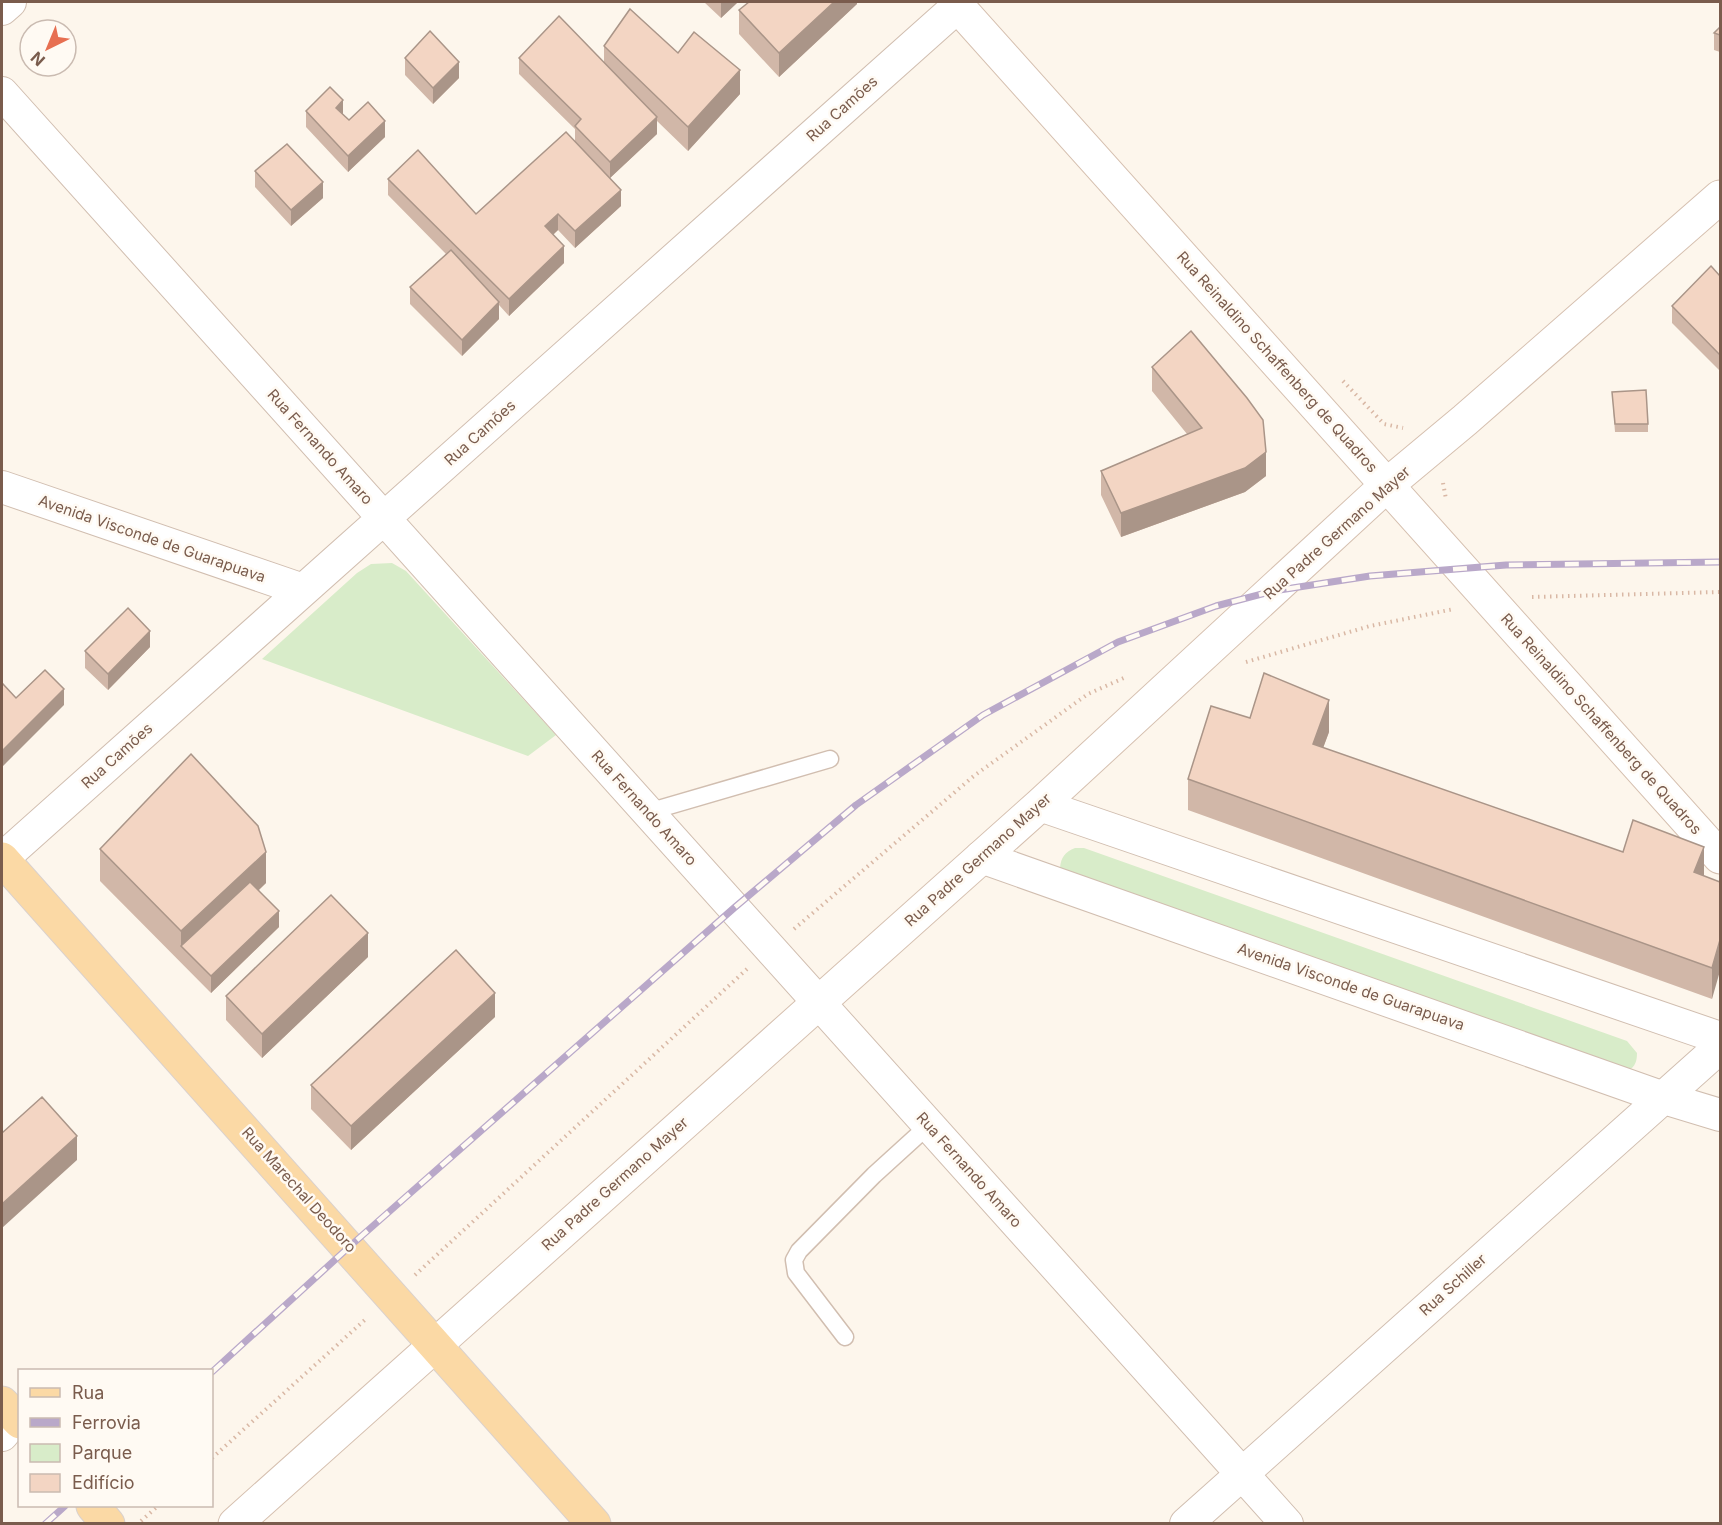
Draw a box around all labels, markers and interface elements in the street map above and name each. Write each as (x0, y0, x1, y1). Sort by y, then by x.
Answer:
north arrow (18, 18, 78, 78)
text: N (26, 47, 49, 70)
street label: Rua Camões (802, 72, 881, 146)
street label: Rua Reinaldino Schaffenberg de Quadros (1173, 247, 1382, 476)
street label: Rua Fernando Amaro (263, 385, 377, 508)
street label: Rua Camões (440, 396, 519, 470)
street label: Rua Padre Germano Mayer (1260, 462, 1414, 603)
street label: Avenida Visconde de Guarapuava (36, 491, 268, 586)
street label: Rua Reinaldino Schaffenberg de Quadros (1497, 609, 1706, 838)
street label: Rua Camões (77, 719, 156, 793)
street label: Rua Fernando Amaro (587, 746, 701, 869)
street label: Rua Padre Germano Mayer (901, 789, 1055, 930)
street label: Avenida Visconde de Guarapuava (1235, 939, 1467, 1034)
street label: Rua Fernando Amaro (912, 1108, 1026, 1231)
street label: Rua Padre Germano Mayer (538, 1113, 692, 1254)
street label: Rua Marechal Deodoro (238, 1123, 361, 1256)
street label: Rua Schiller (1415, 1249, 1490, 1320)
legend (18, 1369, 213, 1507)
text: Rua (72, 1382, 104, 1403)
text: Ferrovia (72, 1412, 141, 1433)
text: Parque (72, 1442, 132, 1463)
text: Edifício (72, 1472, 135, 1493)

